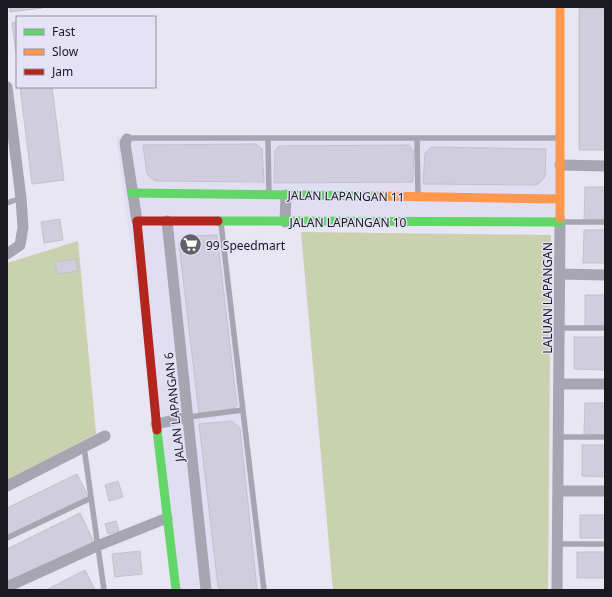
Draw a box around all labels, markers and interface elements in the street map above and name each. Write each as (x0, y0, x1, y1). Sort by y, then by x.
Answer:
legend (16, 16, 156, 88)
text: Fast (52, 23, 76, 40)
text: Slow (52, 43, 79, 60)
text: Jam (51, 63, 73, 80)
street label: JALAN LAPANGAN 11 (286, 186, 405, 206)
street label: JALAN LAPANGAN 10 (289, 214, 407, 231)
supermarket icon: 99 Speedmart (177, 232, 203, 258)
place label: 99 Speedmart (206, 237, 286, 254)
street label: LALUAN LAPANGAN (539, 242, 556, 354)
street label: JALAN LAPANGAN 6 (160, 351, 188, 464)

